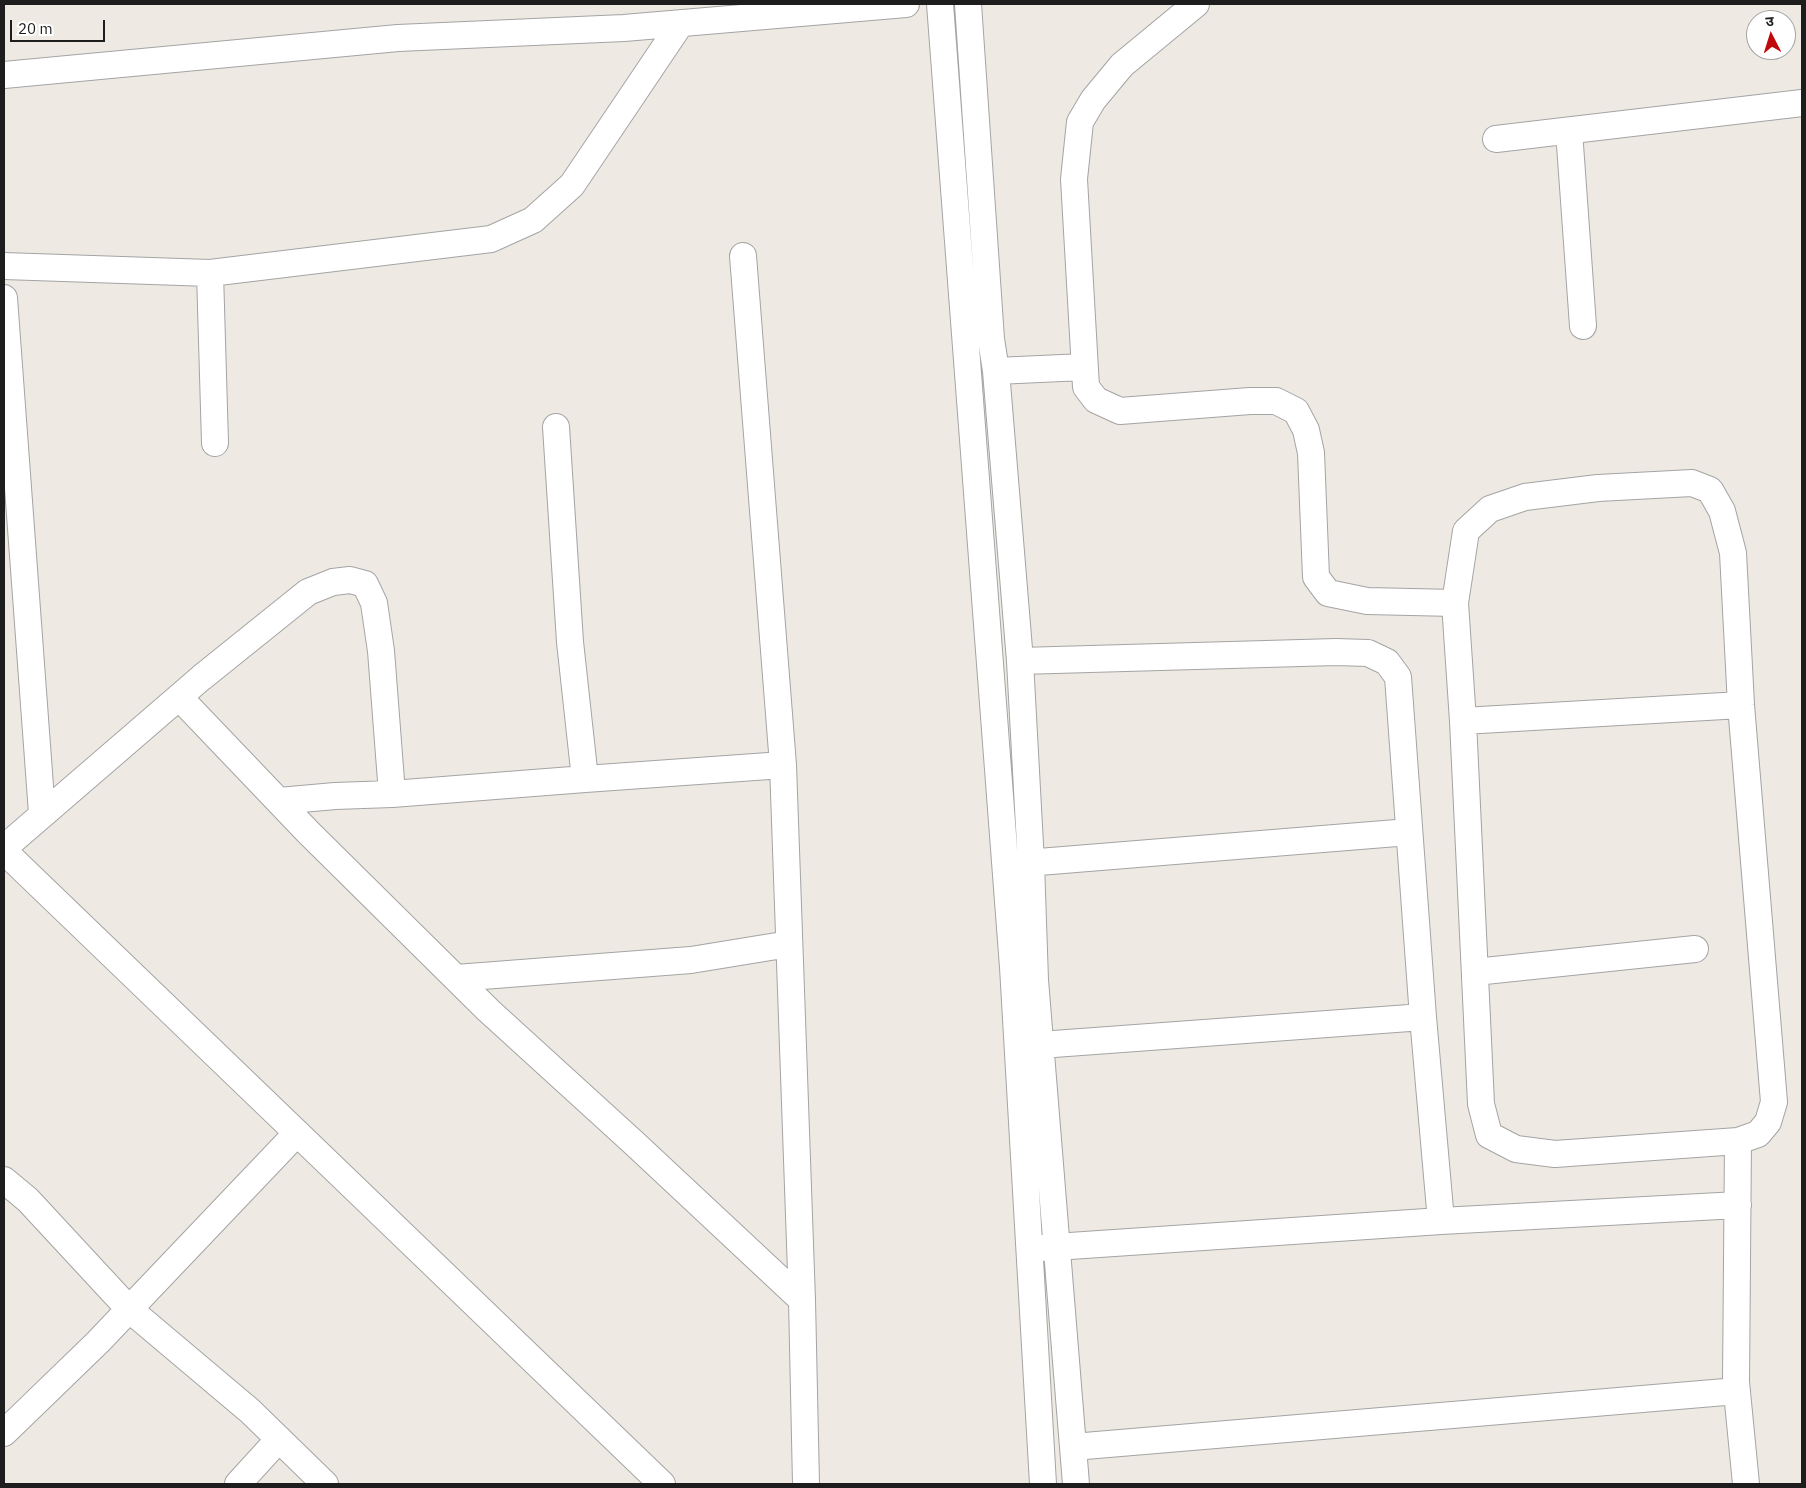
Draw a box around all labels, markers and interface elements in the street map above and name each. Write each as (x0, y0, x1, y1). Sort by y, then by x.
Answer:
scale bar (12, 10, 108, 42)
north arrow (1746, 10, 1796, 60)
text: उ (1765, 12, 1775, 30)
text: 20 m (18, 19, 53, 38)

